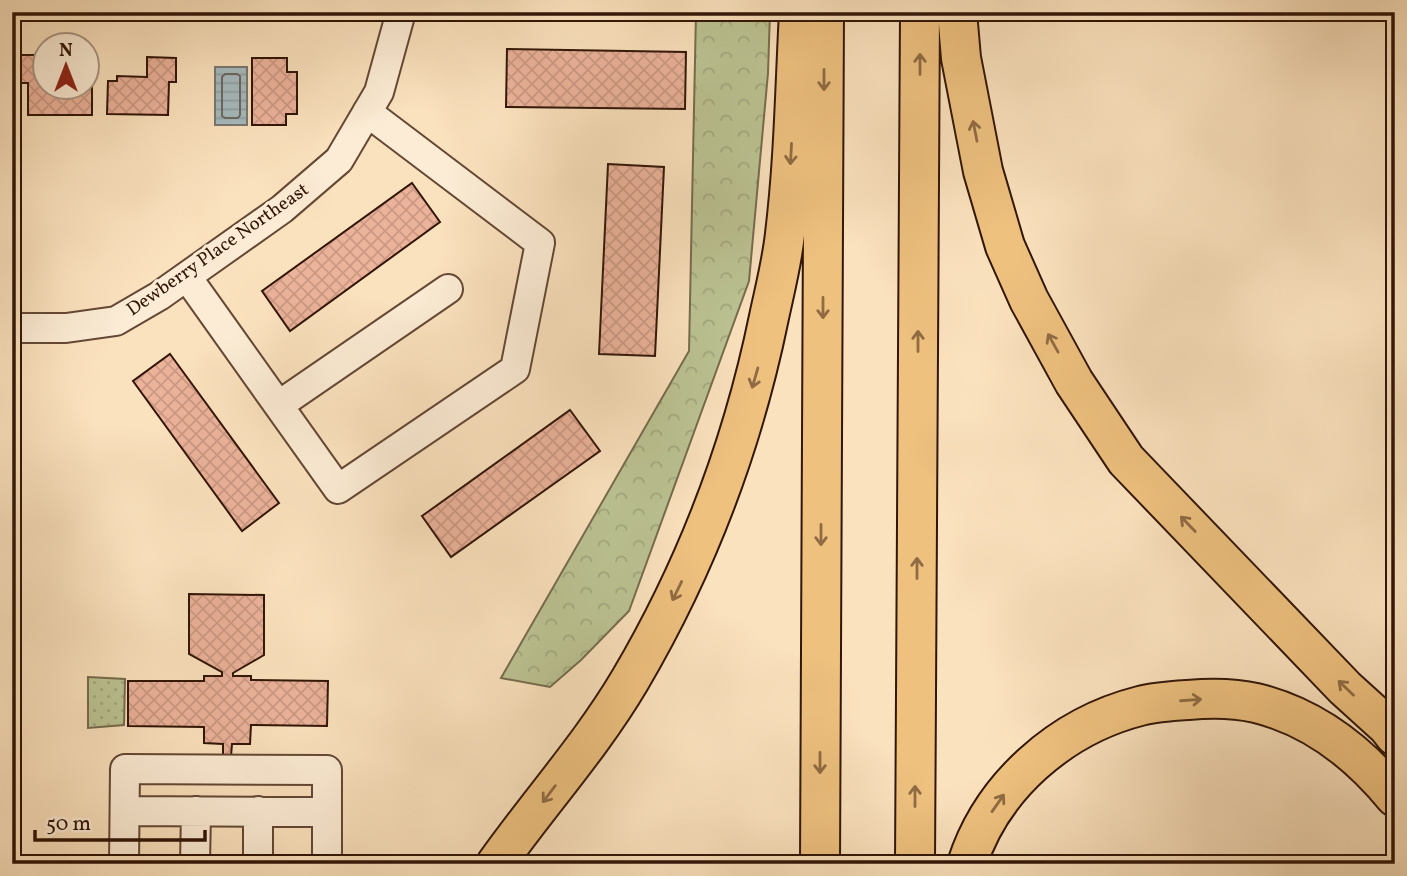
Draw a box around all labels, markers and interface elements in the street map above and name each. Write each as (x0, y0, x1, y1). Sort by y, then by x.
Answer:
north arrow (32, 32, 102, 102)
text: N (59, 38, 73, 64)
one-way arrow (913, 53, 927, 76)
one-way arrow (817, 69, 831, 92)
one-way arrow (968, 120, 981, 143)
one-way arrow (785, 142, 798, 165)
street label: Dewberry Place Northeast (122, 177, 315, 323)
one-way arrow (816, 296, 830, 319)
one-way arrow (911, 329, 925, 352)
one-way arrow (1046, 333, 1059, 354)
one-way arrow (748, 367, 761, 389)
one-way arrow (1180, 516, 1197, 533)
one-way arrow (814, 524, 828, 547)
one-way arrow (910, 557, 924, 580)
one-way arrow (669, 580, 683, 601)
one-way arrow (1338, 680, 1355, 697)
one-way arrow (1179, 693, 1201, 706)
one-way arrow (813, 751, 827, 774)
one-way arrow (542, 784, 556, 803)
one-way arrow (908, 784, 922, 807)
one-way arrow (991, 794, 1005, 813)
scale bar (35, 799, 205, 843)
text: 50 m (46, 810, 91, 839)

